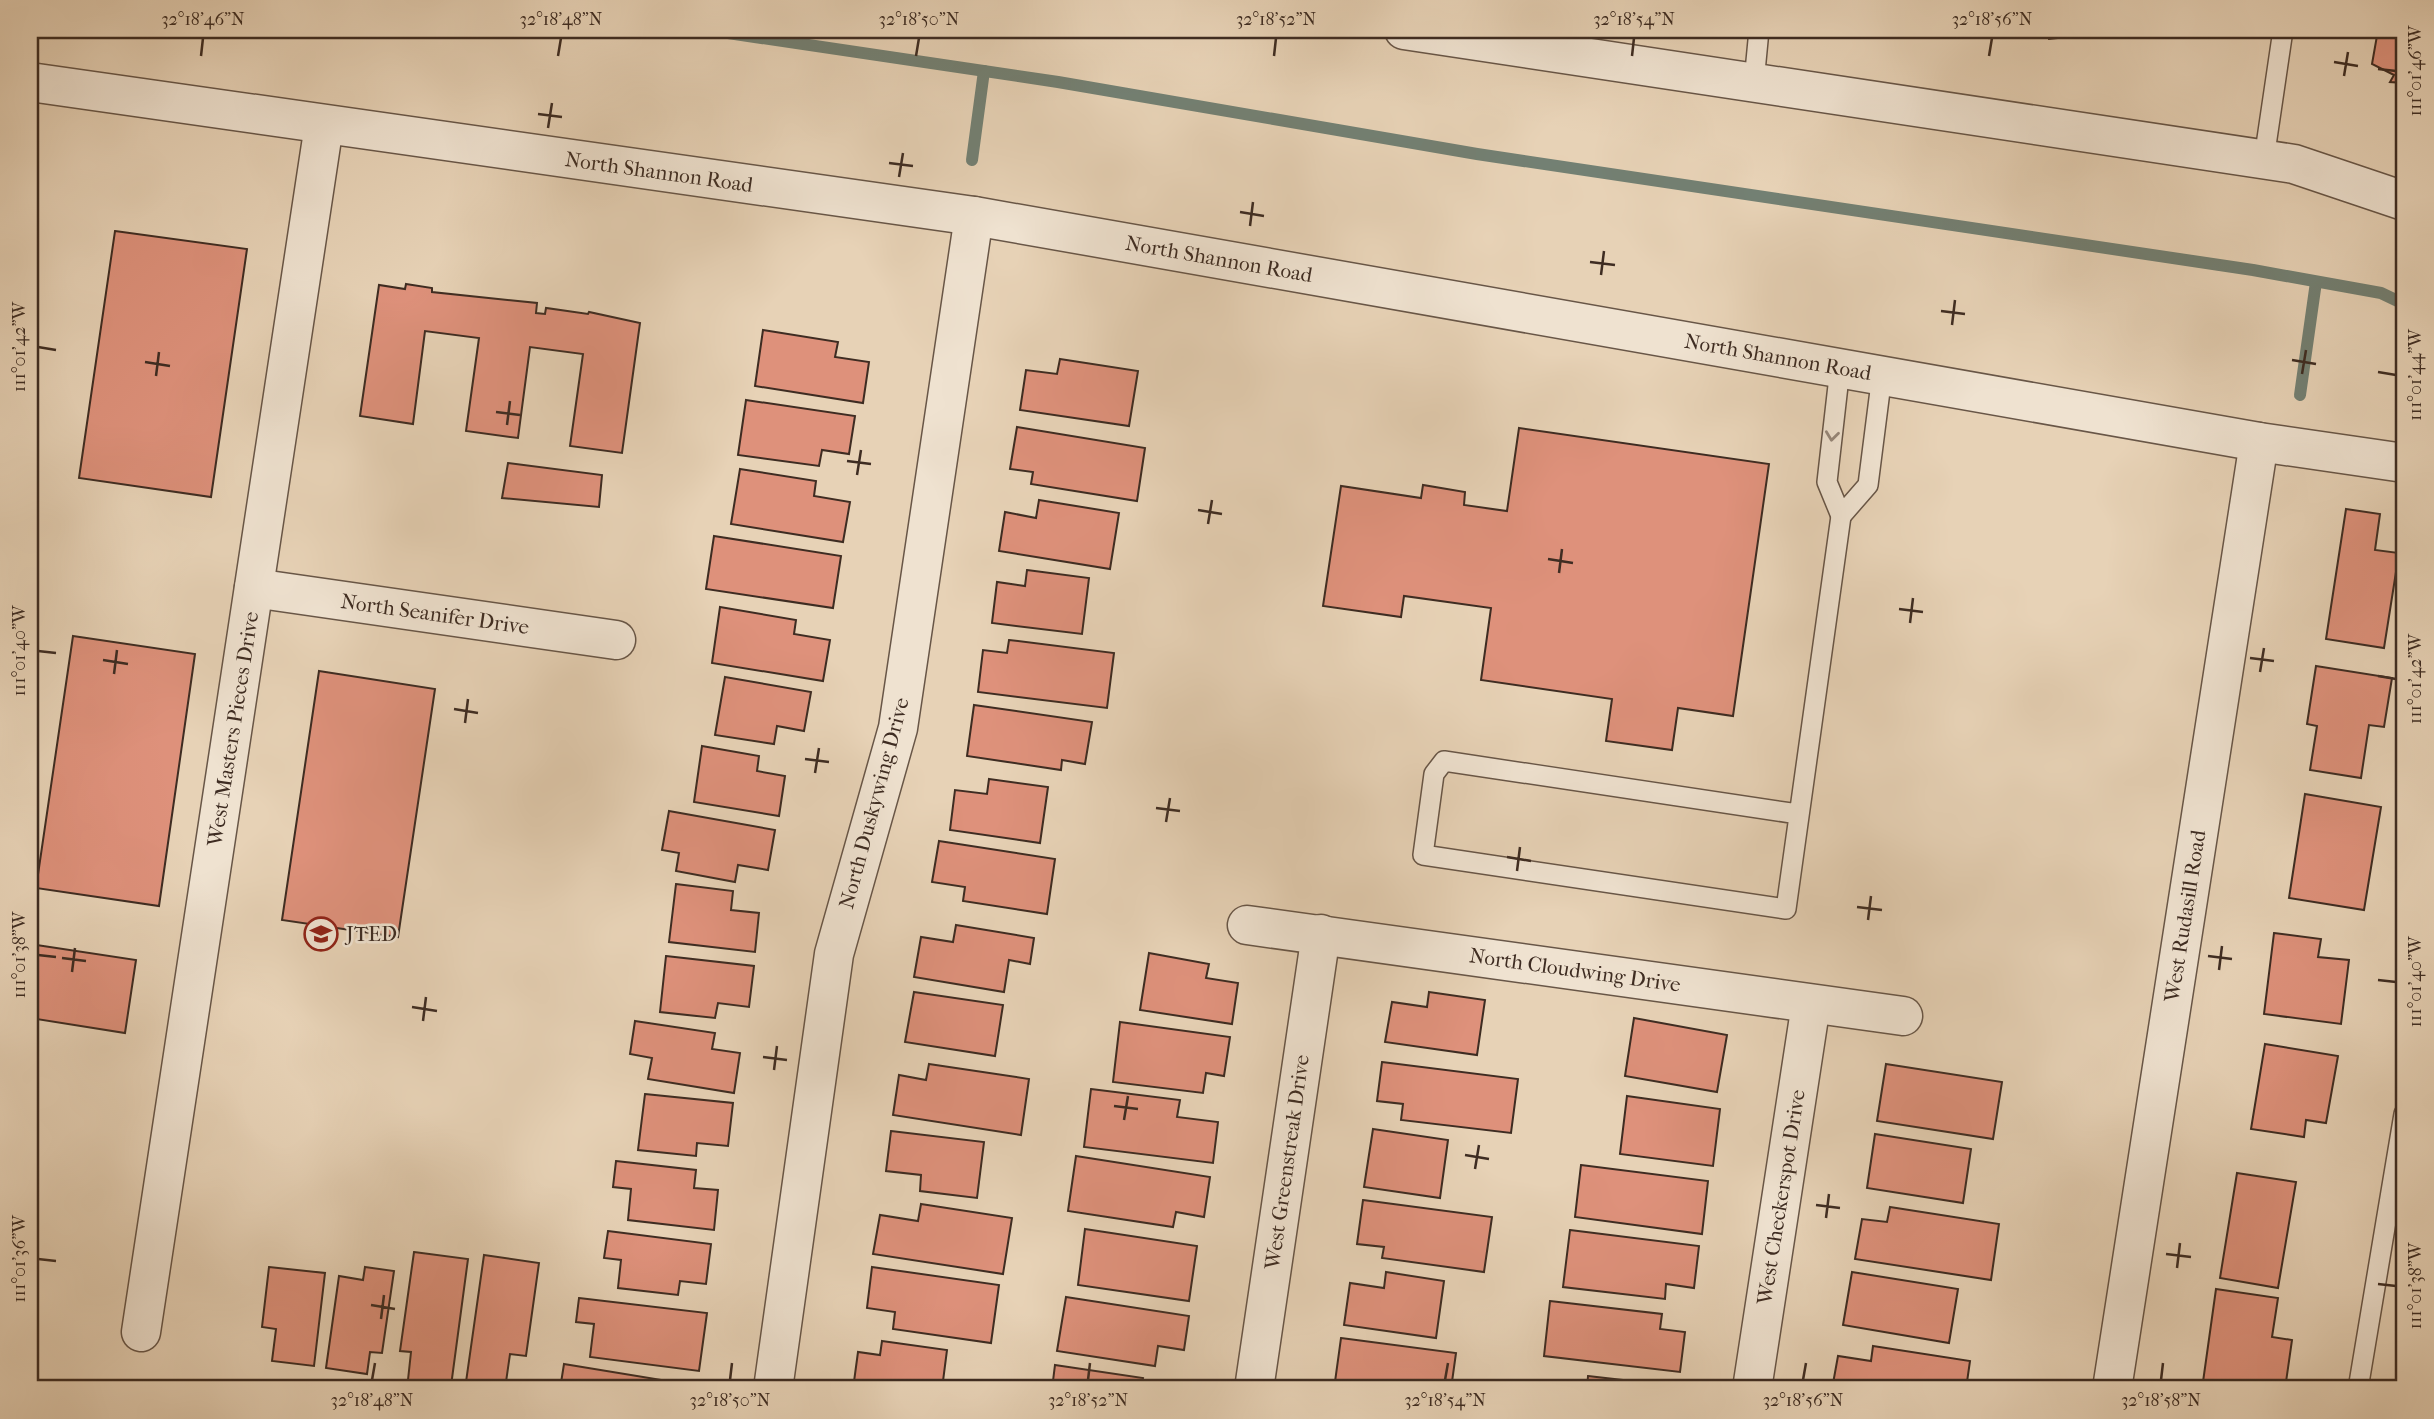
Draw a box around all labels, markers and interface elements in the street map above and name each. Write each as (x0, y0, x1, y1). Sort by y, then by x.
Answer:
text: 32°18'46"N (161, 9, 245, 30)
text: 32°18'48"N (520, 9, 603, 30)
text: 32°18'50"N (879, 9, 960, 30)
text: 32°18'52"N (1236, 9, 1316, 30)
text: 32°18'54"N (1593, 9, 1675, 30)
text: 32°18'56"N (1952, 9, 2033, 30)
text: 111°01'46"W (2405, 24, 2426, 116)
street label: North Shannon Road (564, 147, 755, 197)
street label: North Shannon Road (1124, 231, 1315, 287)
text: 111°01'42"W (9, 300, 30, 392)
text: 111°01'44"W (2405, 328, 2426, 421)
street label: North Shannon Road (1683, 329, 1874, 385)
one-way arrow (1825, 430, 1840, 442)
street label: North Seanifer Drive (339, 589, 531, 639)
text: 111°01'40"W (9, 604, 30, 697)
street label: West Masters Pieces Drive (202, 610, 263, 849)
text: 111°01'42"W (2405, 632, 2426, 724)
street label: North Duskywing Drive (834, 695, 914, 911)
street label: West Rudasill Road (2159, 828, 2211, 1005)
text: 111°01'38"W (9, 910, 30, 999)
school or university icon: JTED (302, 915, 340, 953)
place label: JTED (344, 922, 397, 946)
text: 111°01'40"W (2405, 935, 2426, 1028)
street label: North Cloudwing Drive (1468, 943, 1682, 997)
street label: West Greenstreak Drive (1260, 1053, 1314, 1272)
street label: West Checkerspot Drive (1752, 1088, 1810, 1307)
text: 111°01'36"W (9, 1214, 30, 1303)
text: 111°01'38"W (2405, 1241, 2426, 1330)
text: 32°18'48"N (331, 1390, 414, 1411)
text: 32°18'50"N (690, 1390, 771, 1411)
text: 32°18'52"N (1048, 1390, 1128, 1411)
text: 32°18'54"N (1404, 1390, 1486, 1411)
text: 32°18'56"N (1763, 1390, 1844, 1411)
text: 32°18'58"N (2121, 1390, 2201, 1411)

